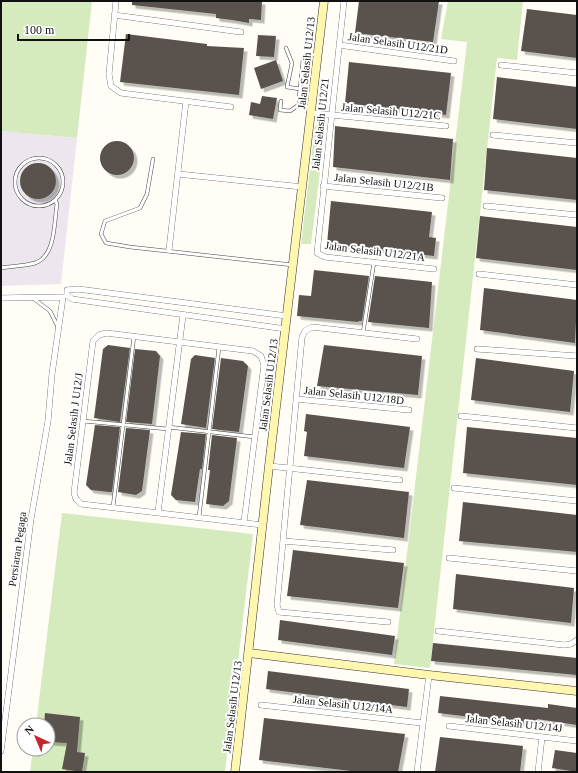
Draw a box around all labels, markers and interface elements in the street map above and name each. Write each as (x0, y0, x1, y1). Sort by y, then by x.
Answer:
scale bar (18, 16, 129, 42)
street label: Jalan Selasih U12/13 (295, 16, 317, 110)
text: 100 m (24, 23, 55, 37)
street label: Jalan Selasih U12/21D (347, 30, 449, 56)
street label: Jalan Selasih U12/21 (309, 77, 331, 171)
street label: Jalan Selasih U12/21C (341, 101, 441, 121)
street label: Jalan Selasih U12/21B (334, 171, 434, 193)
street label: Jalan Selasih U12/21A (324, 239, 426, 263)
street label: Jalan Selasih U12/13 (256, 338, 280, 432)
street label: Jalan Selasih J U12/J (61, 371, 85, 466)
street label: Jalan Selasih U12/18D (303, 384, 405, 406)
street label: Persiaran Pegaga (6, 511, 28, 587)
street label: Jalan Selasih U12/13 (220, 660, 244, 754)
street label: Jalan Selasih U12/14A (292, 693, 394, 715)
street label: Jalan Selasih U12/14J (465, 712, 564, 734)
north arrow (16, 717, 56, 757)
text: N (22, 723, 36, 737)

